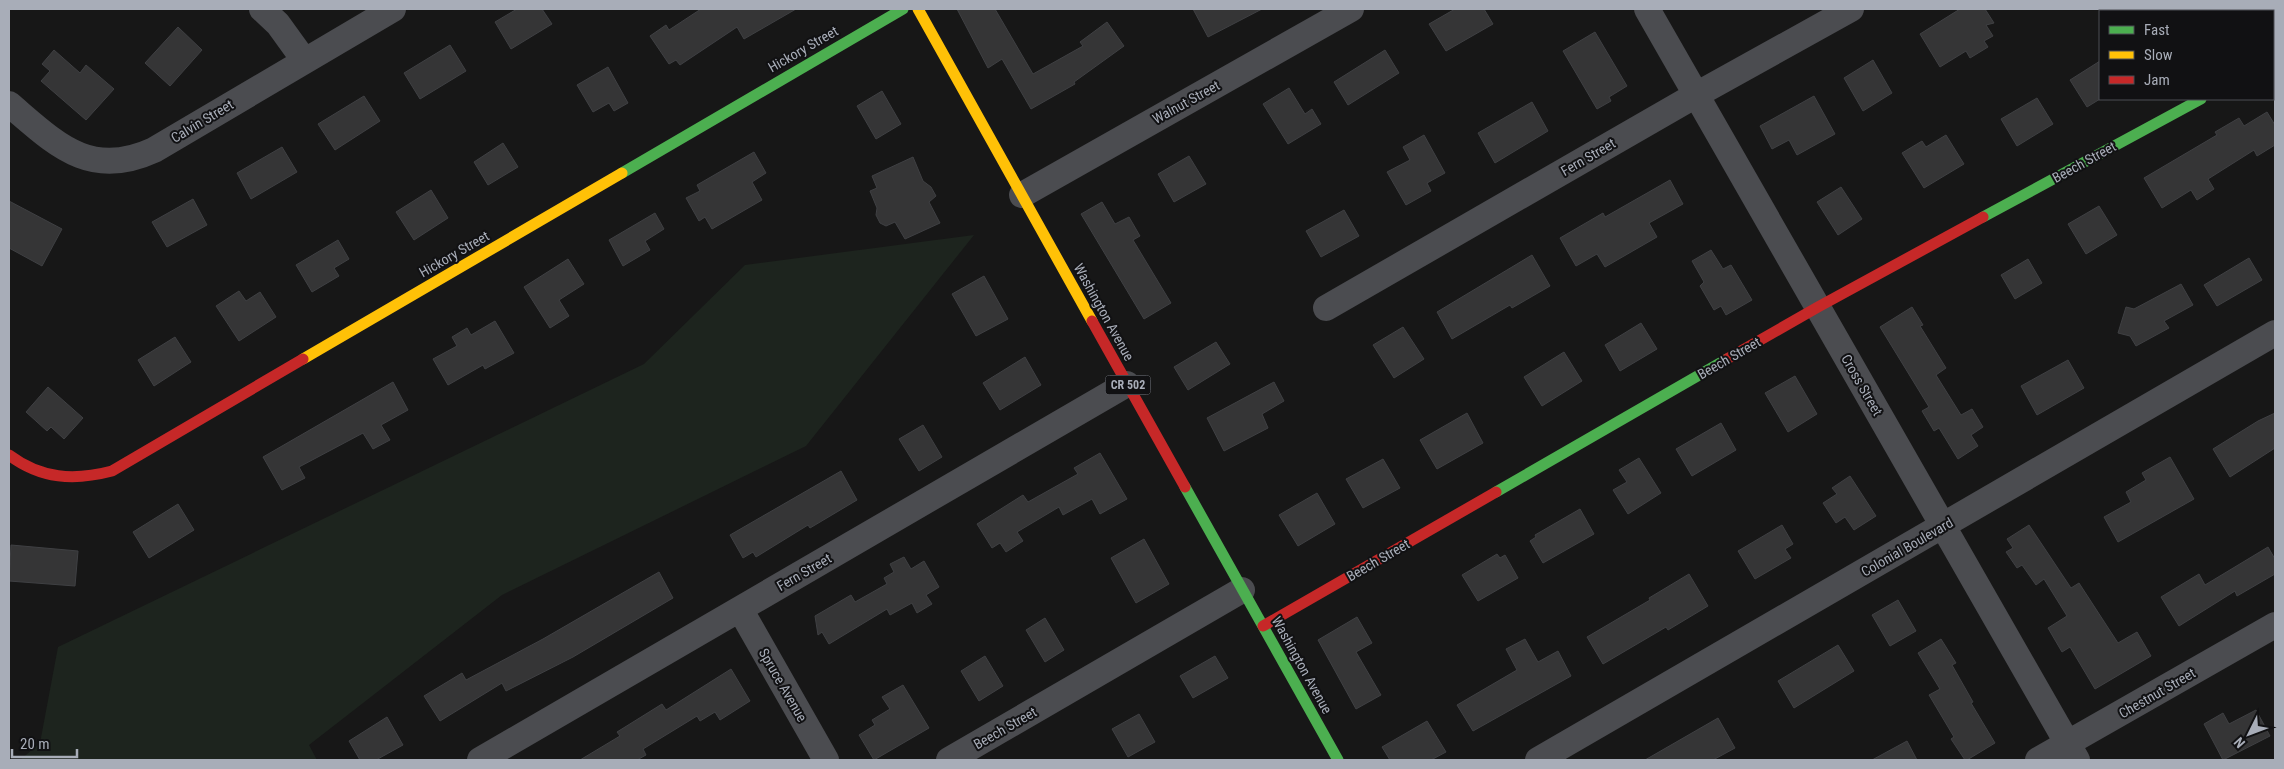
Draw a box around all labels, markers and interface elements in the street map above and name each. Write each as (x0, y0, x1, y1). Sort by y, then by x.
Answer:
legend (2099, 10, 2274, 100)
text: Fast (2144, 21, 2169, 39)
street label: Hickory Street (765, 23, 841, 75)
text: Slow (2144, 46, 2173, 64)
text: Jam (2144, 71, 2170, 89)
street label: Walnut Street (1150, 77, 1222, 127)
street label: Calvin Street (168, 96, 236, 146)
street label: Fern Street (1558, 135, 1618, 179)
street label: Beech Street (2050, 138, 2118, 186)
street label: Hickory Street (416, 228, 492, 280)
street label: Washington Avenue (1071, 261, 1138, 364)
street label: Beech Street (1695, 334, 1763, 382)
street label: Cross Street (1838, 352, 1886, 418)
road number: CR 502 (1106, 376, 1150, 394)
street label: Colonial Boulevard (1858, 514, 1956, 580)
street label: Beech Street (1344, 536, 1412, 584)
street label: Fern Street (774, 550, 834, 594)
street label: Washington Avenue (1269, 614, 1336, 717)
street label: Spruce Avenue (756, 646, 811, 725)
street label: Chestnut Street (2116, 665, 2198, 721)
street label: Beech Street (971, 704, 1039, 752)
north arrow (2224, 709, 2274, 759)
scale bar (12, 726, 78, 758)
text: N (2231, 734, 2248, 751)
text: 20 m (20, 735, 50, 753)

